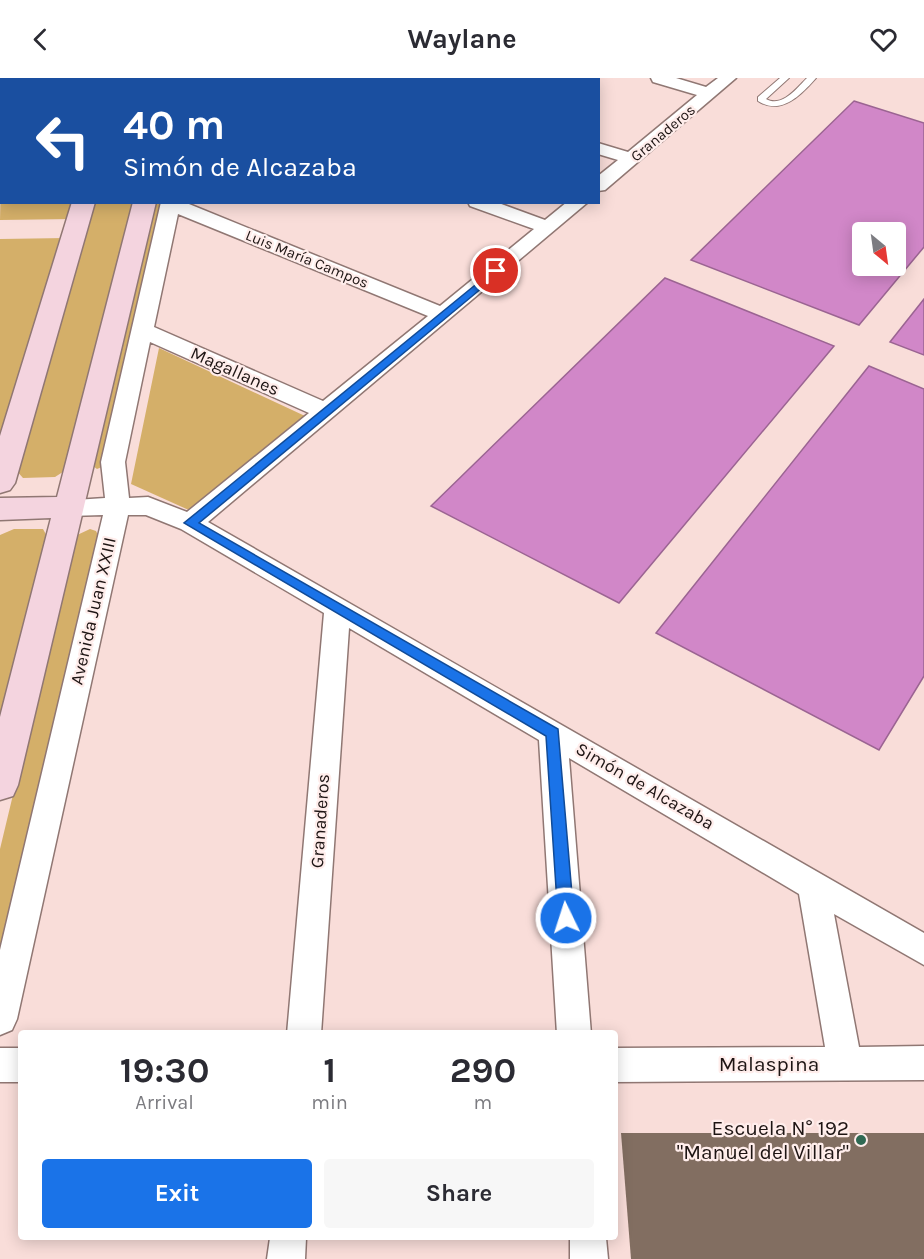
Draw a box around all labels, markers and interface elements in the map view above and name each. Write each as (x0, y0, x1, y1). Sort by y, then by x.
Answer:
icon: back (24, 23, 57, 56)
text: Waylane (407, 23, 517, 55)
icon: heart (867, 23, 900, 56)
text: 40 m (123, 100, 225, 150)
street label: Granaderos (627, 101, 699, 165)
icon: left (24, 102, 102, 180)
text: Simón de Alcazaba (123, 151, 357, 183)
north arrow (852, 222, 906, 276)
map controls (852, 222, 906, 276)
street label: Luis María Campos (243, 226, 371, 292)
pin (470, 245, 521, 296)
icon: arrive (479, 254, 512, 287)
street label: Magallanes (187, 342, 283, 400)
street label: Avenida Juan XXIII (65, 535, 121, 687)
street label: Simón de Alcazaba (572, 738, 718, 834)
street label: Granaderos (306, 773, 334, 869)
position arrow (534, 886, 598, 950)
text: 19:30 (120, 1049, 209, 1091)
text: 1 (323, 1049, 336, 1091)
text: 290 (450, 1049, 516, 1091)
street label: Malaspina (719, 1052, 819, 1076)
text: Arrival (135, 1091, 194, 1114)
text: min (311, 1091, 348, 1114)
text: m (474, 1091, 492, 1114)
place label: Escuela N° 192 "Manuel del Villar" (677, 1116, 849, 1164)
marker: Escuela N° 192 "Manuel del Villar" (854, 1133, 868, 1147)
button: Exit (42, 1159, 312, 1228)
button: Share (324, 1159, 594, 1228)

